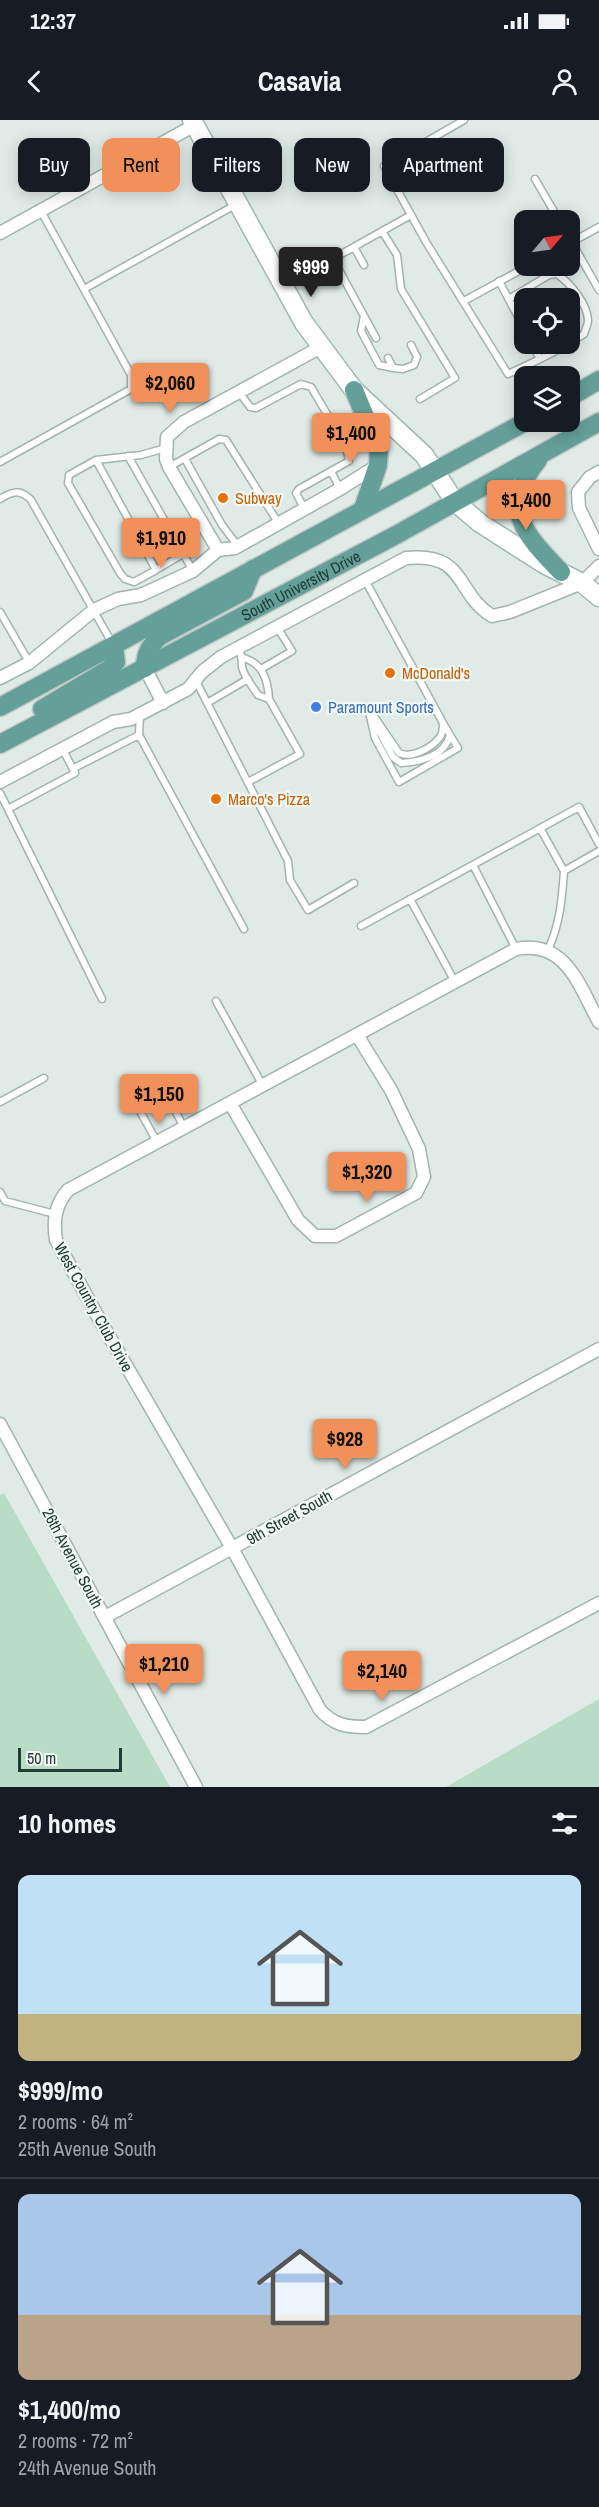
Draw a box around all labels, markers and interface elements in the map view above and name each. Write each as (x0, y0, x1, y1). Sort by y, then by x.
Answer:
text: 12:37 (30, 6, 76, 36)
text: Casavia (258, 63, 341, 99)
icon: back (18, 65, 51, 98)
icon: person (548, 65, 581, 98)
chip: Buy (18, 138, 90, 192)
chip: Rent (102, 138, 180, 192)
chip: Filters (192, 138, 282, 192)
chip: New (294, 138, 370, 192)
chip: Apartment (382, 138, 504, 192)
north arrow (514, 210, 580, 276)
map controls (514, 210, 580, 432)
pin: $999 (275, 247, 347, 298)
text: $999 (293, 253, 329, 280)
button: locate (514, 288, 580, 354)
pin: $2,060 (121, 363, 219, 414)
button: layers (514, 366, 580, 432)
text: $2,060 (145, 369, 195, 396)
pin: $1,400 (302, 413, 400, 464)
text: $1,400 (326, 419, 376, 446)
pin: $1,400 (477, 480, 575, 531)
text: $1,400 (501, 486, 551, 513)
place label: Subway (235, 487, 282, 509)
marker: Subway (216, 491, 230, 505)
pin: $1,910 (112, 518, 210, 569)
text: $1,910 (136, 524, 186, 551)
street label: South University Drive (237, 545, 364, 626)
place label: McDonald's (402, 662, 470, 684)
marker: McDonald's (383, 666, 397, 680)
place label: Paramount Sports (328, 696, 434, 718)
marker: Paramount Sports (309, 700, 323, 714)
place label: Marco's Pizza (228, 788, 311, 810)
marker: Marco's Pizza (209, 792, 223, 806)
pin: $1,150 (110, 1074, 208, 1125)
text: $1,150 (134, 1080, 184, 1107)
pin: $1,320 (318, 1152, 416, 1203)
text: $1,320 (342, 1158, 392, 1185)
street label: West Country Club Drive (49, 1238, 139, 1376)
pin: $928 (309, 1419, 381, 1470)
text: $928 (327, 1425, 363, 1452)
street label: 9th Street South (242, 1484, 336, 1550)
street label: 26th Avenue South (37, 1504, 109, 1612)
pin: $1,210 (115, 1644, 213, 1695)
text: $1,210 (139, 1650, 189, 1677)
pin: $2,140 (333, 1651, 431, 1702)
text: $2,140 (357, 1657, 407, 1684)
scale bar (18, 1745, 122, 1772)
text: 50 m (27, 1747, 56, 1769)
text: 10 homes (18, 1806, 116, 1841)
icon: filters (548, 1807, 581, 1840)
icon: home (246, 1914, 354, 2022)
text: $999/mo (18, 2073, 103, 2108)
text: 2 rooms · 64 m² (18, 2108, 133, 2135)
text: 25th Avenue South (18, 2135, 156, 2162)
icon: home (246, 2233, 354, 2341)
text: $1,400/mo (18, 2392, 121, 2427)
text: 2 rooms · 72 m² (18, 2427, 133, 2454)
text: 24th Avenue South (18, 2454, 156, 2481)

